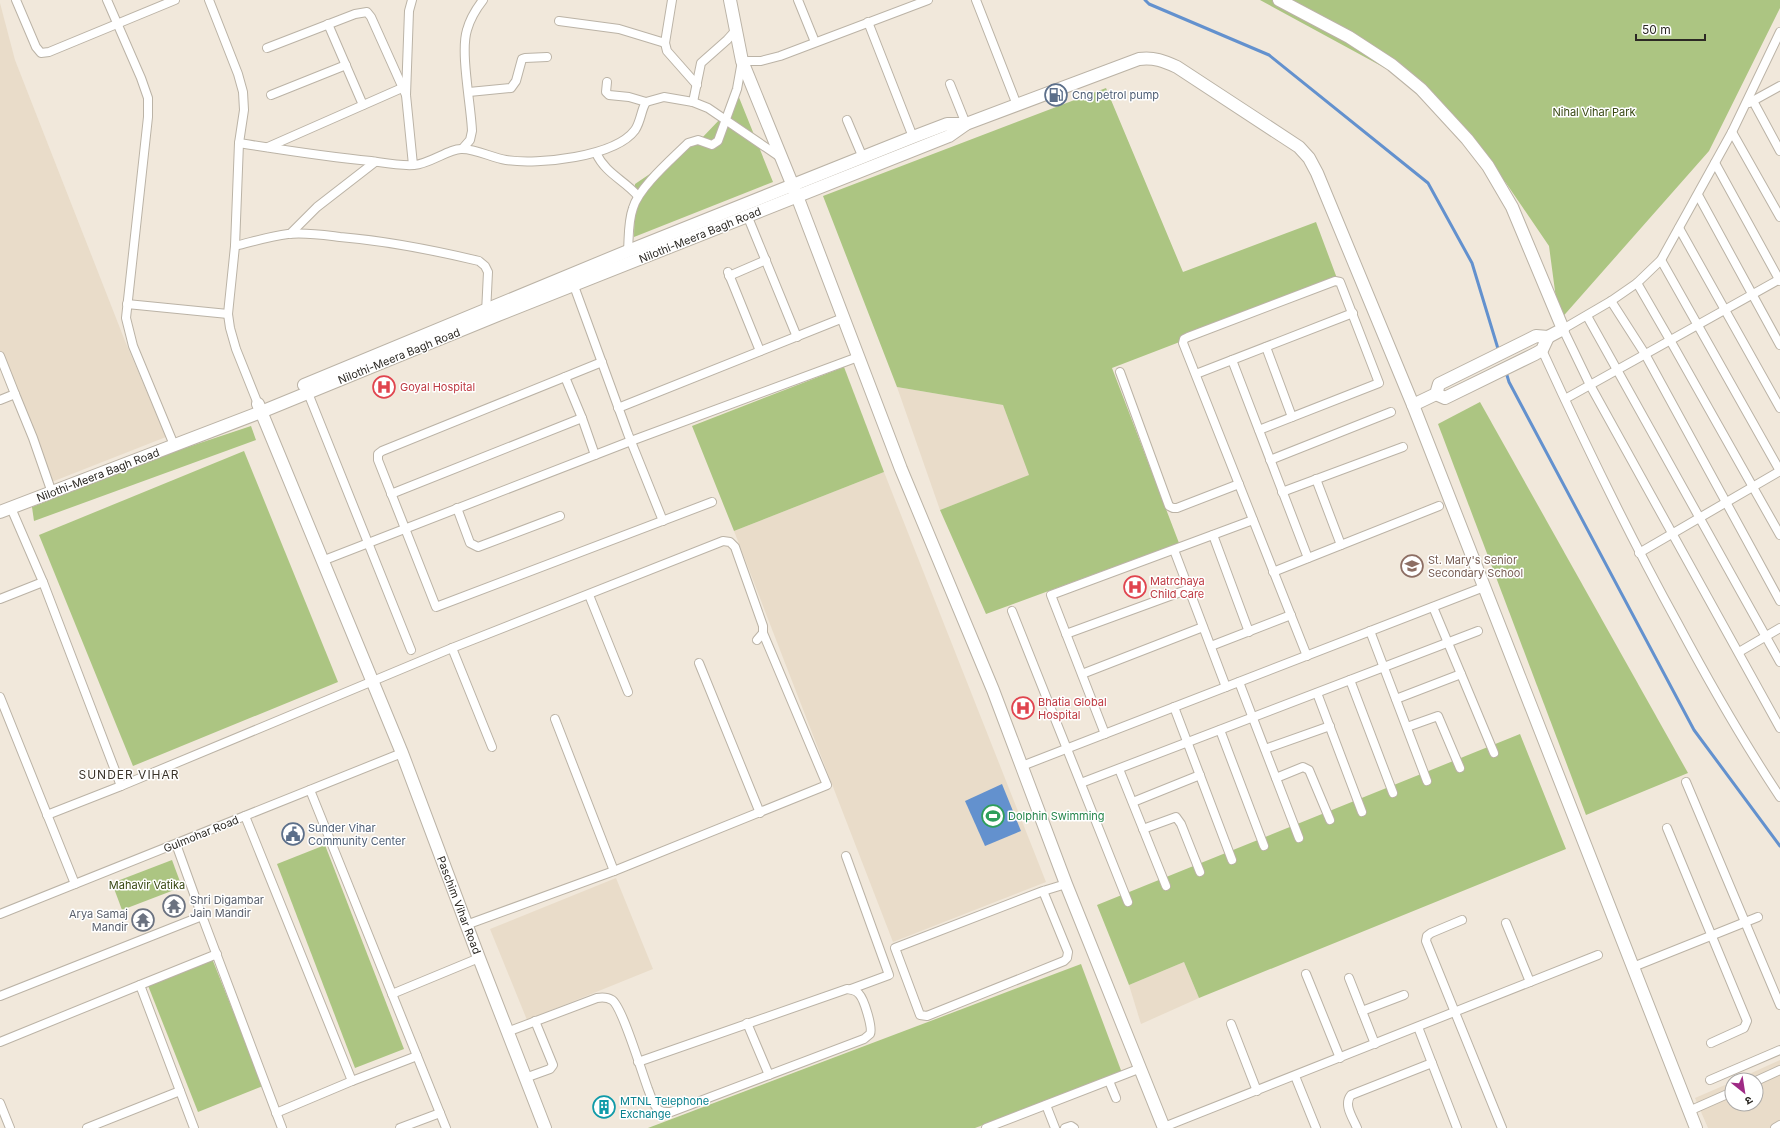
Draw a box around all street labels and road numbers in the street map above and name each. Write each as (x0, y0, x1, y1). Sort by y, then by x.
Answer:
street label: Nilothi-Meera Bagh Road (637, 204, 763, 266)
street label: Nilothi-Meera Bagh Road (336, 325, 462, 387)
street label: Nilothi-Meera Bagh Road (35, 445, 161, 505)
street label: Gulmohar Road (161, 813, 241, 855)
street label: Paschim Vihar Road (434, 854, 484, 956)

